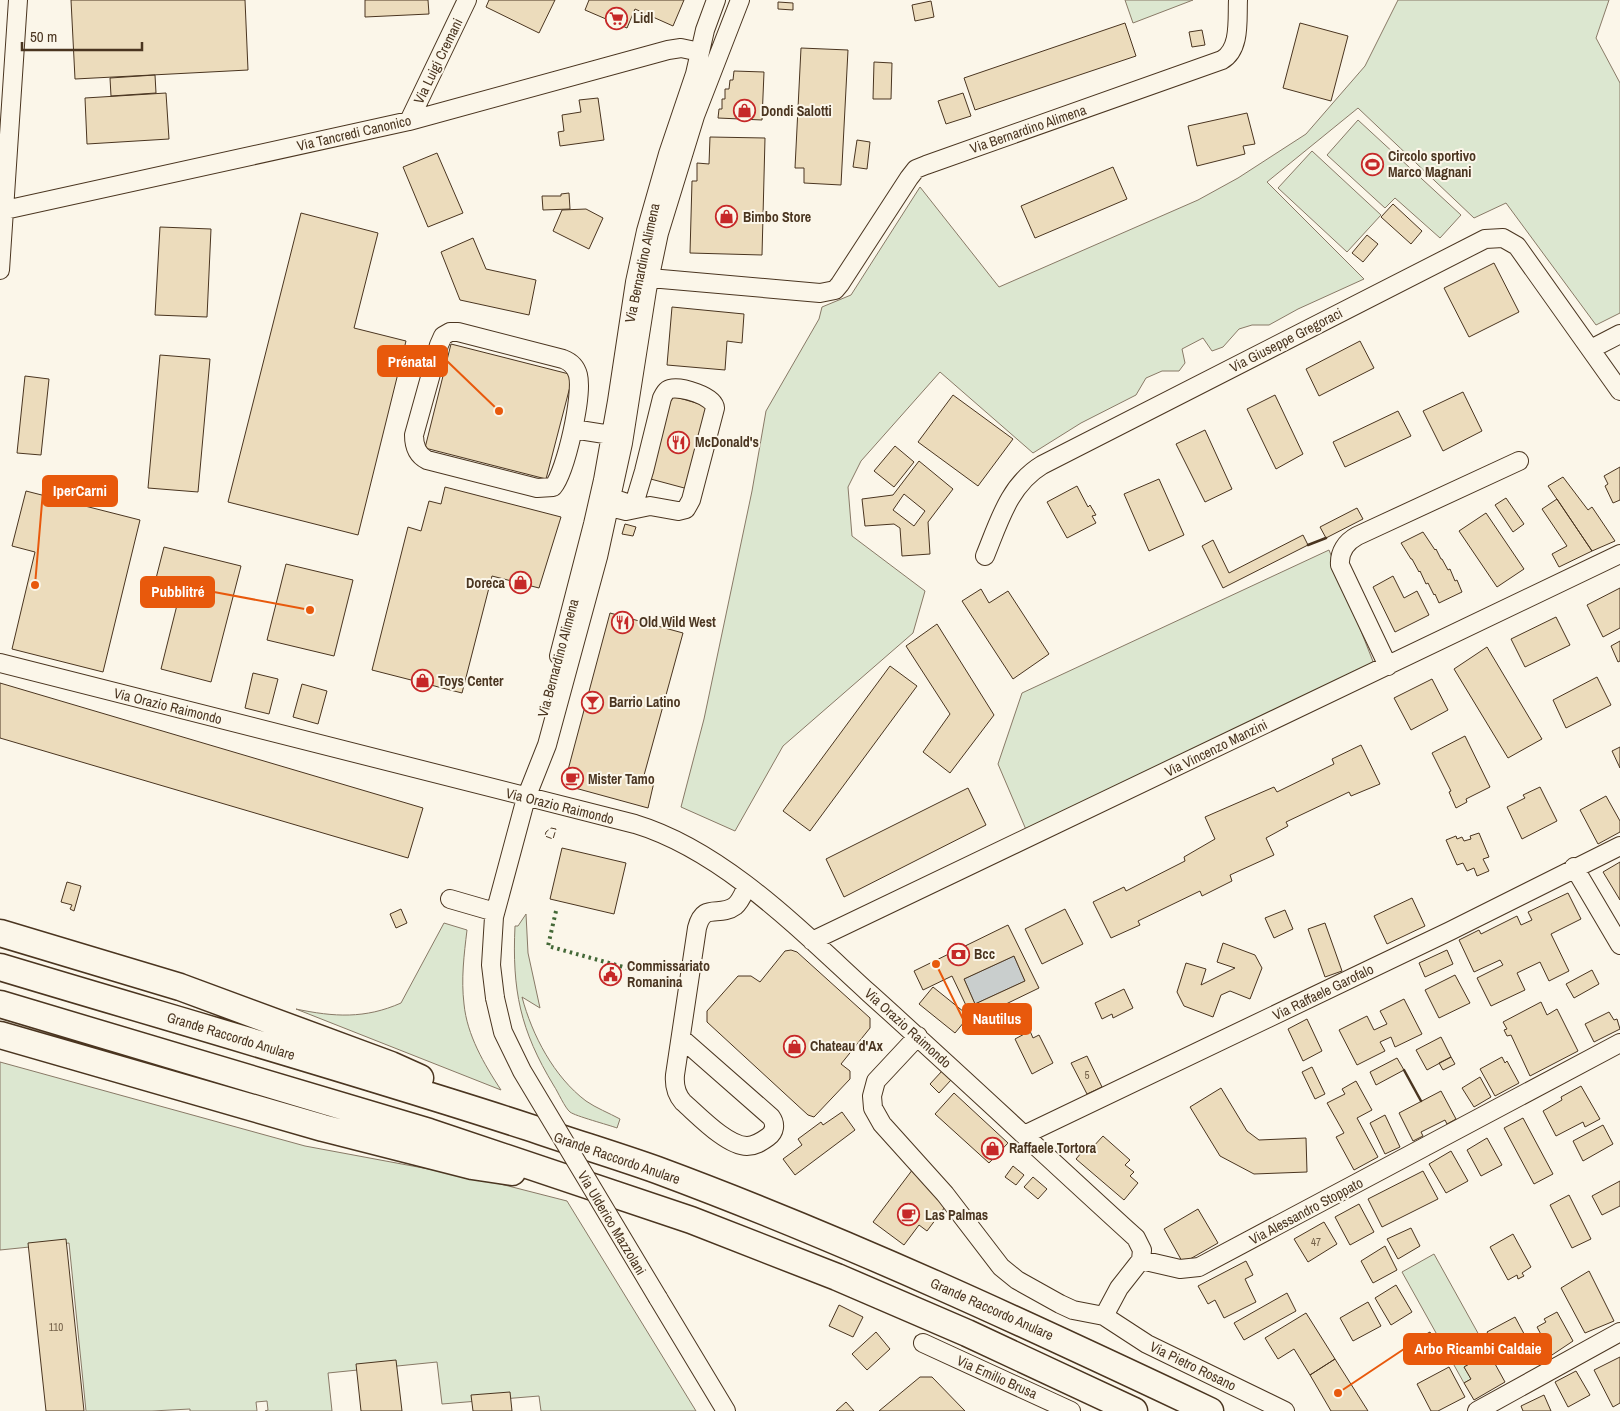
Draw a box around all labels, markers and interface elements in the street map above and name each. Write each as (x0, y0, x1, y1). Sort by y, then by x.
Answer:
supermarket icon: Lidl (605, 6, 629, 30)
place label: Lidl (633, 9, 653, 27)
street label: Via Luigi Cremani (410, 15, 466, 107)
scale bar (22, 20, 142, 52)
text: 50 m (30, 26, 57, 47)
shop icon: Dondi Salotti (733, 99, 757, 123)
street label: Via Bernardino Alimena (968, 100, 1089, 157)
place label: Dondi Salotti (761, 102, 832, 120)
street label: Via Tancredi Canonico (295, 111, 413, 155)
place label: Circolo sportivo Marco Magnani (1388, 147, 1476, 181)
sports icon: Circolo sportivo Marco Magnani (1360, 152, 1384, 176)
street label: Via Bernardino Alimena (621, 201, 664, 324)
shop icon: Bimbo Store (715, 205, 739, 229)
place label: Bimbo Store (743, 208, 811, 226)
street label: Via Giuseppe Gregoraci (1227, 304, 1345, 376)
callout: Prénatal (378, 346, 447, 376)
text: Prénatal (388, 351, 436, 372)
restaurant icon: McDonald's (667, 430, 691, 454)
place label: McDonald's (695, 433, 759, 451)
callout: IperCarni (43, 476, 117, 506)
text: IperCarni (53, 480, 107, 501)
shop icon: Doreca (509, 571, 533, 595)
place label: Doreca (466, 574, 506, 592)
callout: Pubblitré (141, 577, 214, 607)
text: Pubblitré (151, 581, 205, 602)
street label: Via Bernardino Alimena (534, 596, 583, 719)
restaurant icon: Old Wild West (611, 610, 635, 634)
place label: Old Wild West (639, 613, 716, 631)
shop icon: Toys Center (410, 669, 434, 693)
place label: Toys Center (438, 672, 504, 690)
street label: Via Orazio Raimondo (112, 684, 224, 728)
bar icon: Barrio Latino (581, 690, 605, 714)
place label: Barrio Latino (609, 693, 680, 711)
street label: Via Vincenzo Manzini (1162, 715, 1270, 781)
cafe icon: Mister Tamo (560, 767, 584, 791)
place label: Mister Tamo (588, 770, 655, 788)
street label: Via Orazio Raimondo (504, 784, 616, 828)
bank icon: Bcc (946, 942, 970, 966)
place label: Bcc (974, 945, 995, 963)
place label: Commissariato Romanina (627, 957, 710, 991)
street label: Via Raffaele Garofalo (1270, 960, 1376, 1024)
public building icon: Commissariato Romanina (599, 962, 623, 986)
street label: Via Orazio Raimondo (861, 984, 955, 1072)
callout: Nautilus (963, 1004, 1031, 1034)
street label: Grande Raccordo Anulare (165, 1008, 297, 1064)
text: Nautilus (973, 1008, 1021, 1029)
shop icon: Chateau d'Ax (782, 1034, 806, 1058)
place label: Chateau d'Ax (810, 1037, 884, 1055)
house number: 5 (1084, 1068, 1090, 1082)
street label: Grande Raccordo Anulare (551, 1128, 683, 1188)
shop icon: Raffaele Tortora (981, 1136, 1005, 1160)
place label: Raffaele Tortora (1009, 1139, 1097, 1157)
street label: Via Ulderico Mazzolani (574, 1168, 650, 1278)
street label: Via Alessandro Stoppato (1246, 1173, 1366, 1249)
cafe icon: Las Palmas (897, 1203, 921, 1227)
place label: Las Palmas (925, 1206, 988, 1224)
house number: 47 (1311, 1235, 1321, 1249)
street label: Grande Raccordo Anulare (928, 1274, 1056, 1344)
house number: 110 (49, 1320, 63, 1334)
callout: Arbo Ricambi Caldaie (1404, 1334, 1551, 1364)
street label: Via Pietro Rosano (1147, 1337, 1239, 1395)
text: Arbo Ricambi Caldaie (1414, 1338, 1542, 1359)
street label: Via Emilio Brusa (954, 1351, 1040, 1403)

